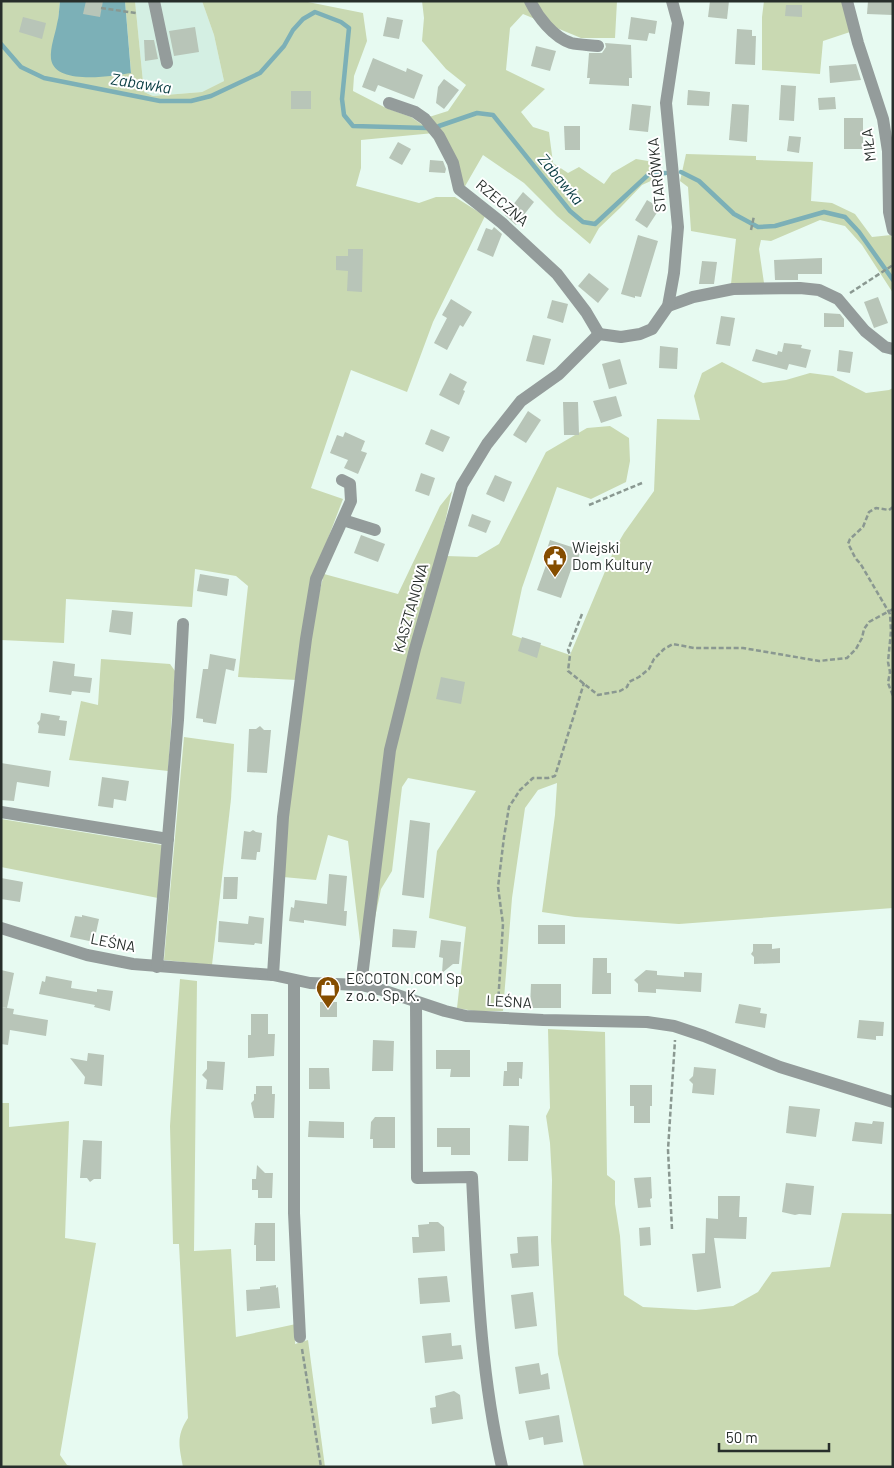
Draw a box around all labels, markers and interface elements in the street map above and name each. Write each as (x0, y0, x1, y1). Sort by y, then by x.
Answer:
water label: Zabawka (109, 68, 173, 97)
street label: MIŁA (857, 127, 879, 163)
street label: STARÓWKA (643, 137, 669, 213)
water label: Zabawka (534, 149, 588, 208)
street label: RZECZNA (473, 175, 533, 229)
place label: Wiejski Dom Kultury (572, 538, 652, 573)
public building icon: Wiejski Dom Kultury (542, 544, 568, 578)
street label: KASZTANOWA (389, 561, 431, 655)
street label: LEŚNA (89, 929, 137, 955)
place label: ECCOTON.COM Sp z o.o. Sp. K. (346, 969, 463, 1004)
shop icon: ECCOTON.COM Sp z o.o. Sp. K. (315, 975, 341, 1009)
street label: LEŚNA (486, 991, 532, 1011)
scale bar (719, 1420, 829, 1452)
text: 50 m (726, 1428, 758, 1446)

